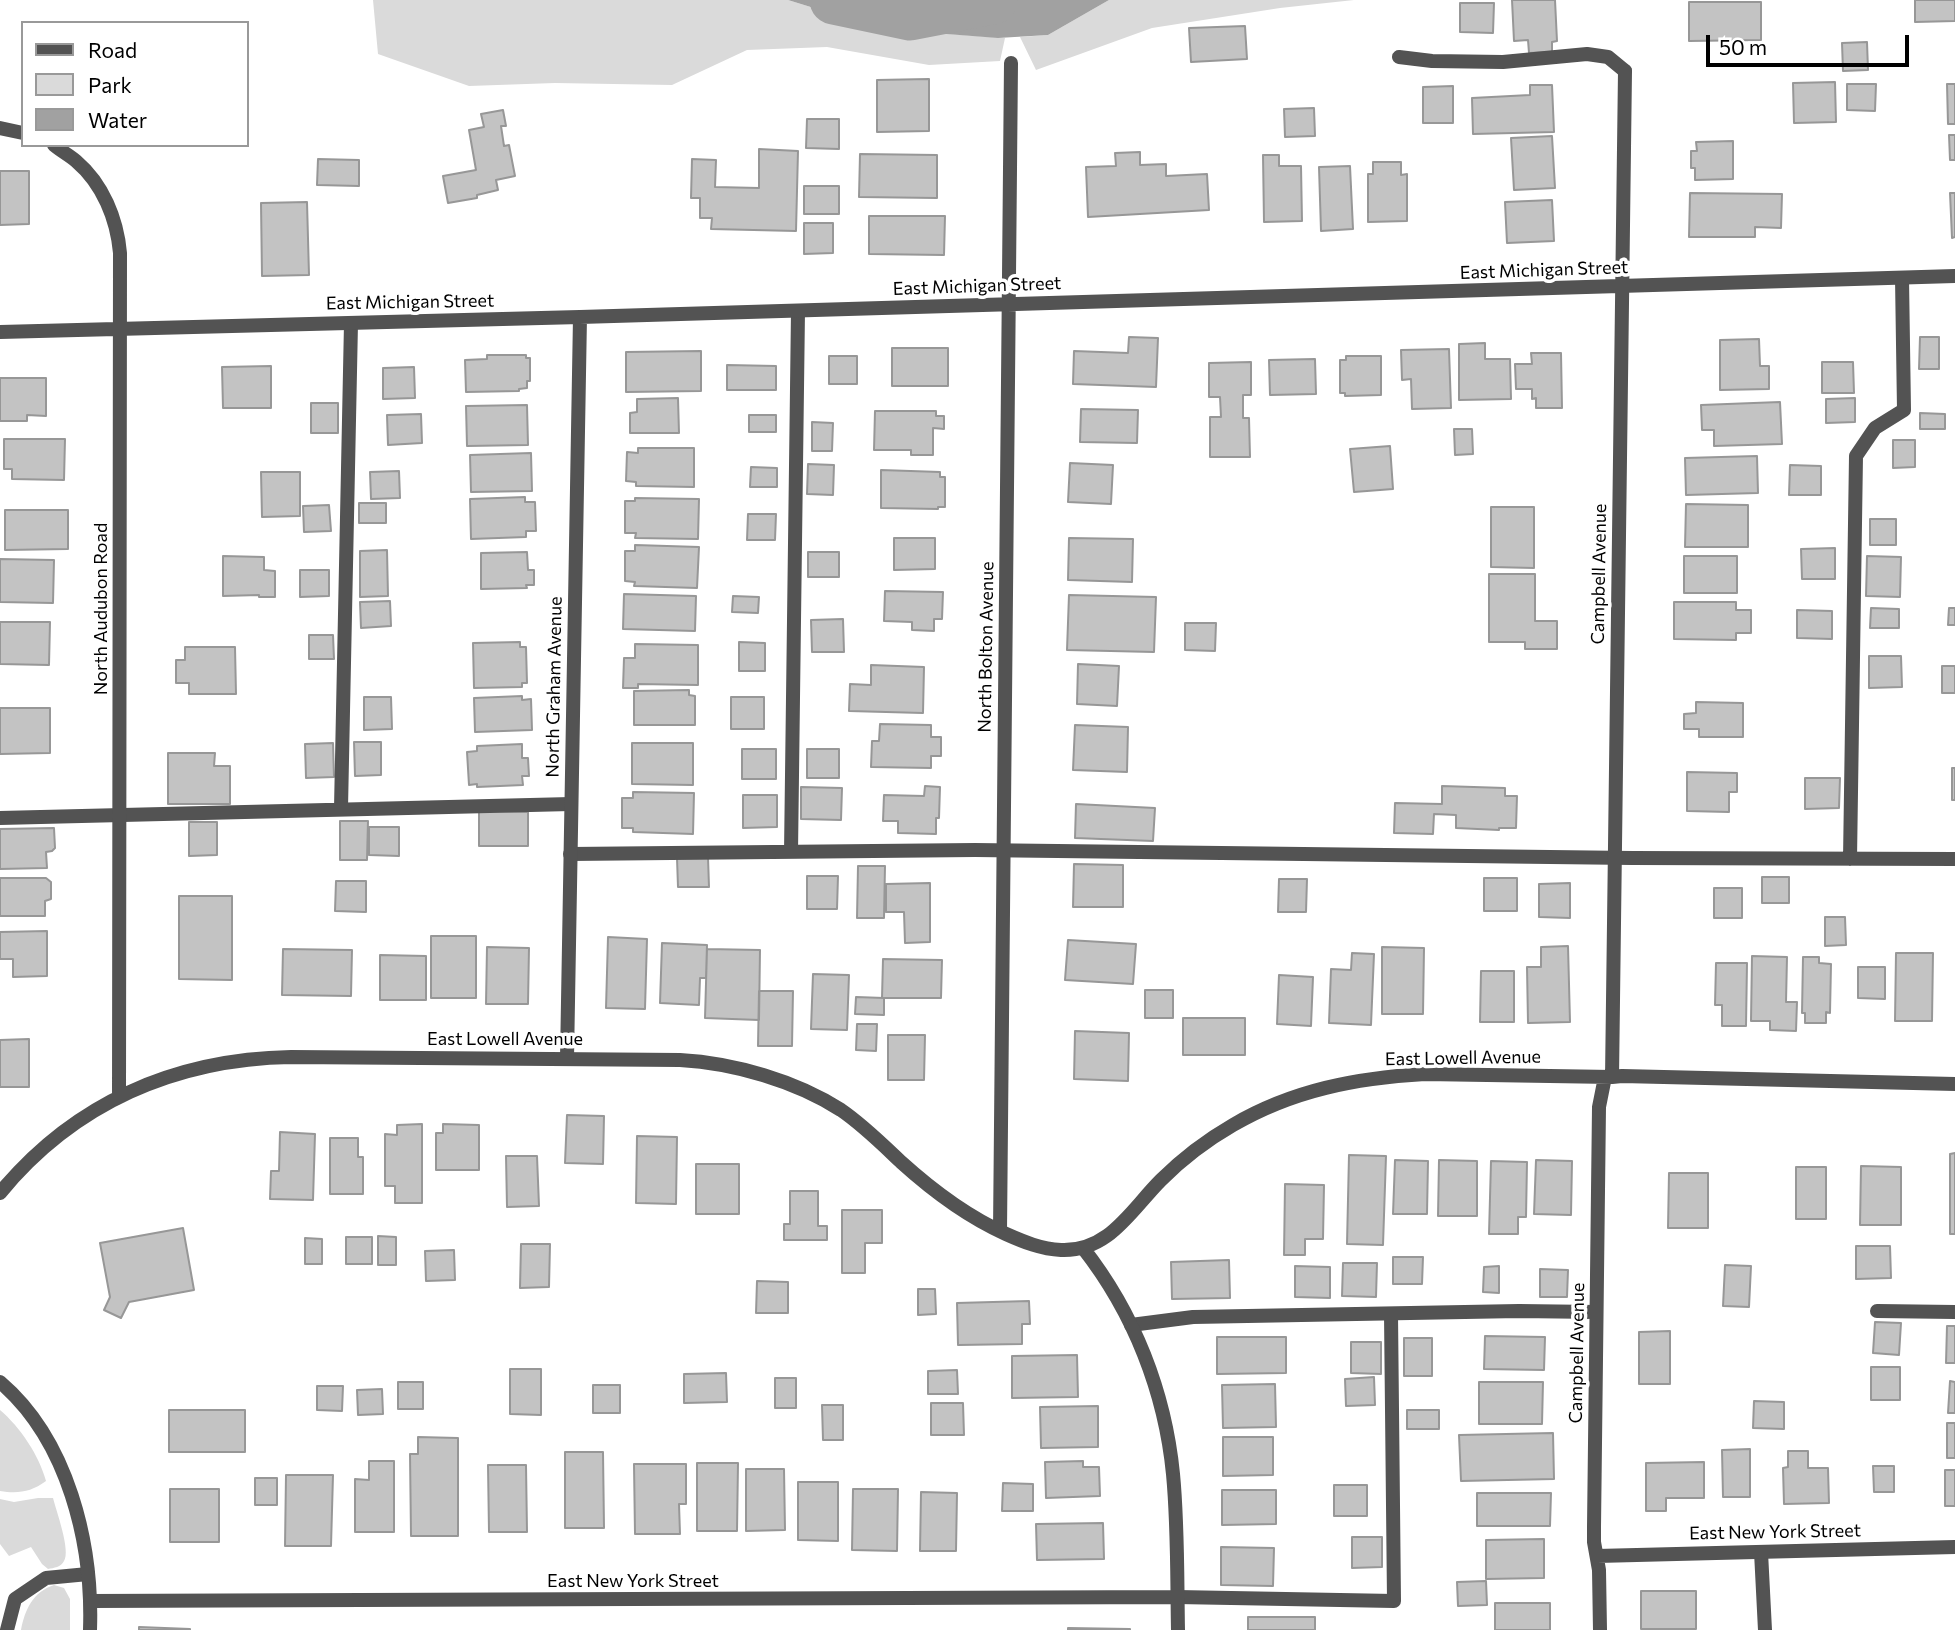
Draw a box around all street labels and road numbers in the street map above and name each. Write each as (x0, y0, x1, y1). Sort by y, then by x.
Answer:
street label: East Michigan Street (1459, 256, 1629, 284)
street label: East Michigan Street (892, 272, 1062, 300)
street label: East Michigan Street (326, 290, 494, 314)
street label: Campbell Avenue (1587, 503, 1611, 645)
street label: North Audubon Road (90, 523, 112, 695)
street label: North Bolton Avenue (974, 561, 998, 733)
street label: North Graham Avenue (542, 596, 566, 778)
street label: East Lowell Avenue (427, 1028, 583, 1050)
street label: East Lowell Avenue (1385, 1046, 1541, 1070)
street label: Campbell Avenue (1565, 1282, 1589, 1424)
street label: East New York Street (1689, 1520, 1861, 1544)
street label: East New York Street (547, 1570, 719, 1592)

